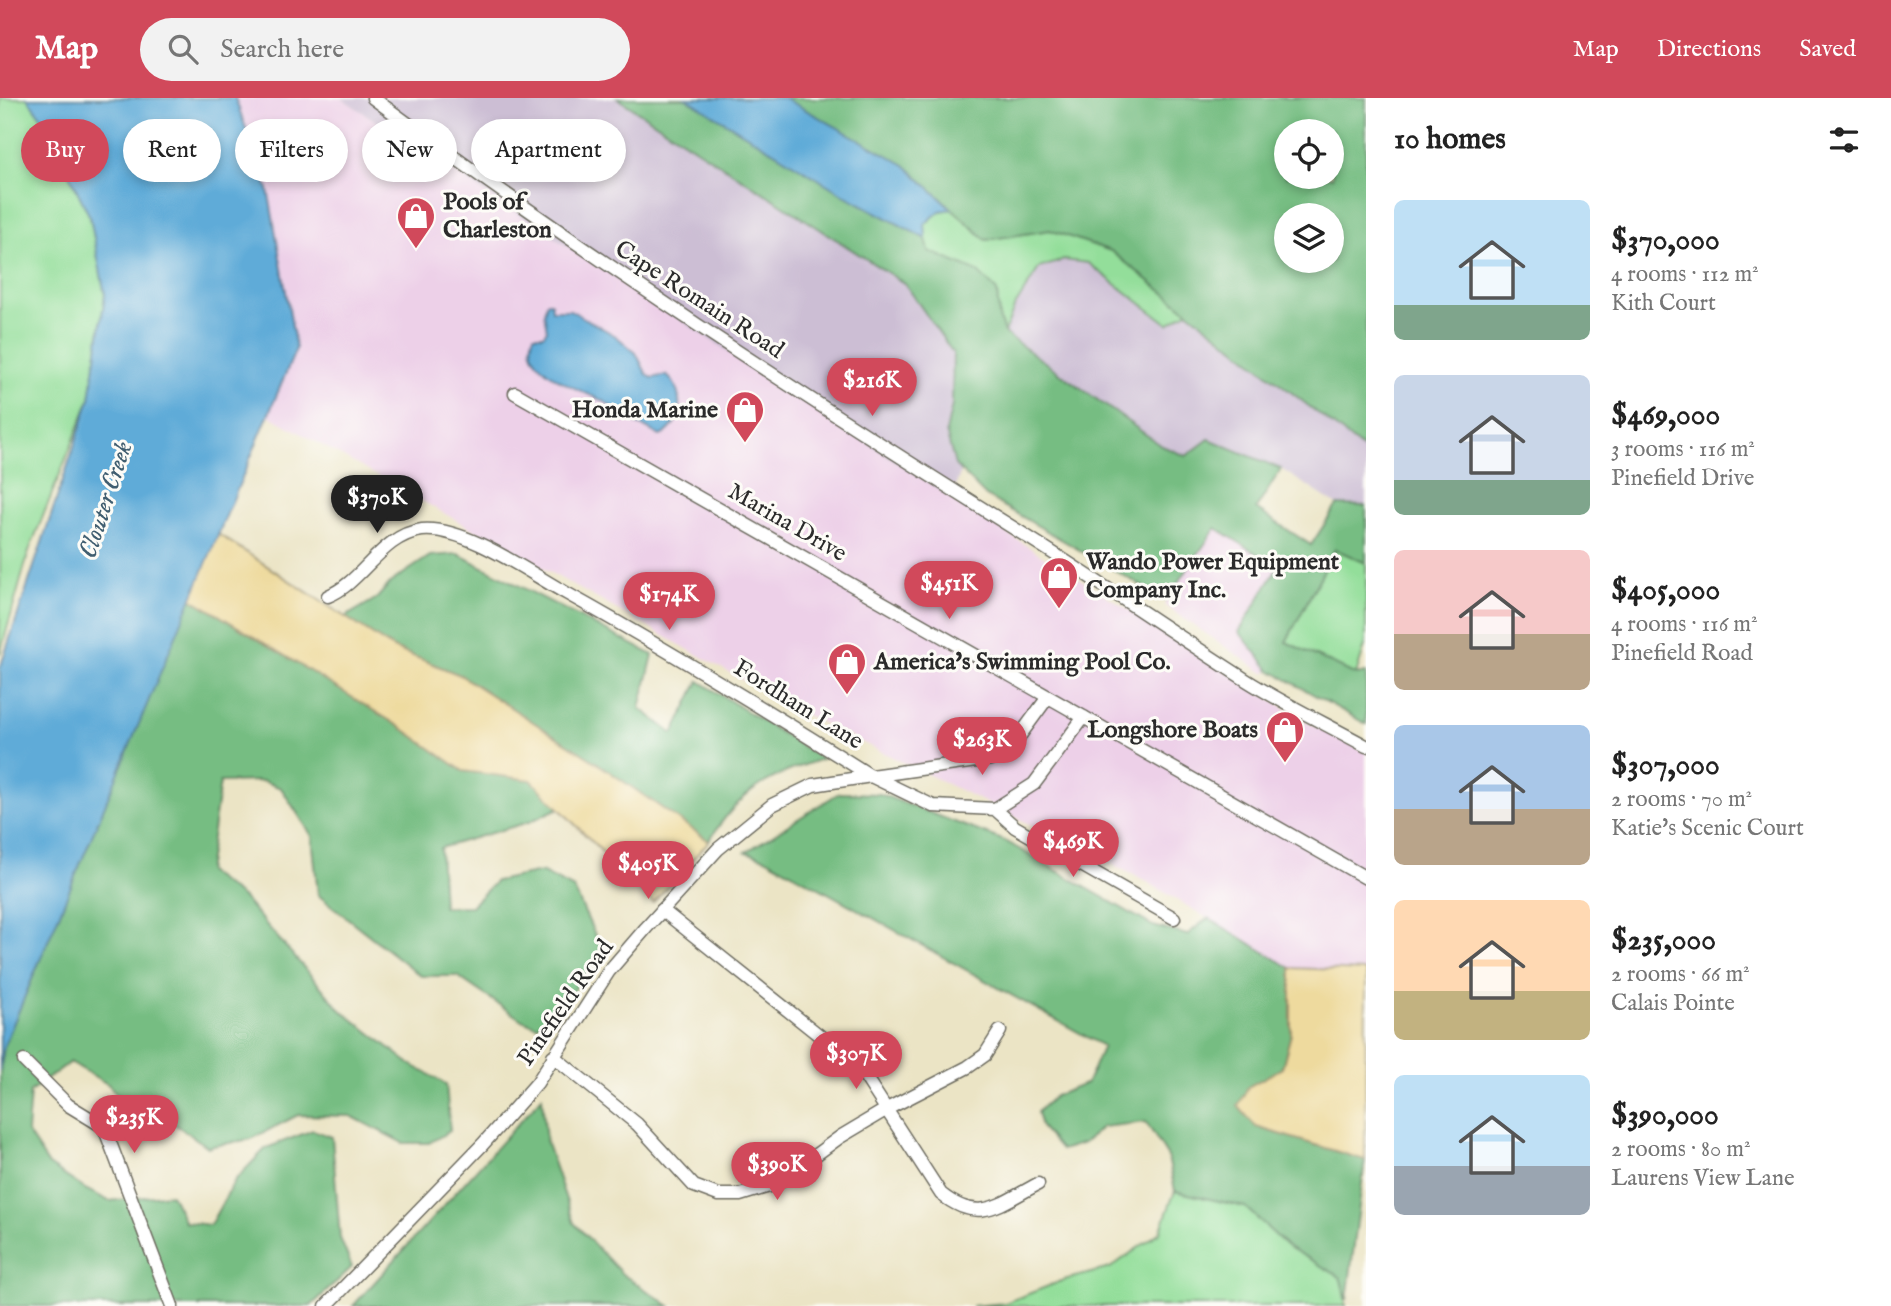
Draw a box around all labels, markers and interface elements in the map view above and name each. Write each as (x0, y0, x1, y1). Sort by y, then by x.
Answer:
search box (140, 18, 630, 81)
text: Map (35, 28, 98, 70)
icon: search (164, 30, 202, 68)
text: Search here (220, 33, 344, 66)
text: Map (1573, 34, 1619, 65)
text: Directions (1657, 34, 1761, 65)
text: Saved (1799, 34, 1856, 65)
chip: Buy (21, 119, 109, 182)
chip: Rent (123, 119, 221, 182)
chip: Filters (235, 119, 348, 182)
chip: New (362, 119, 457, 182)
chip: Apartment (471, 119, 626, 182)
map controls (1274, 119, 1344, 273)
button: locate (1274, 119, 1344, 189)
text: 10 homes (1394, 121, 1506, 159)
icon: filters (1825, 121, 1863, 159)
place label: Pools of Charleston (443, 187, 552, 246)
shop icon: Pools of Charleston (395, 195, 437, 250)
button: layers (1274, 203, 1344, 273)
text: $370,000 (1611, 222, 1720, 260)
icon: home (1450, 228, 1534, 312)
street label: Cape Romain Road (609, 234, 790, 366)
text: 4 rooms · 112 m² (1611, 260, 1759, 289)
text: Kith Court (1611, 289, 1716, 318)
pin: $216K (823, 358, 921, 418)
text: $216K (843, 366, 901, 395)
shop icon: Honda Marine (724, 389, 766, 444)
place label: Honda Marine (572, 395, 718, 426)
text: $469,000 (1611, 397, 1720, 435)
icon: home (1450, 403, 1534, 487)
text: 3 rooms · 116 m² (1611, 435, 1755, 464)
water label: Clouter Creek (72, 437, 141, 563)
text: Pinefield Drive (1611, 464, 1754, 493)
pin: $370K (328, 476, 426, 535)
street label: Marina Drive (722, 476, 852, 570)
text: $370K (347, 483, 407, 512)
place label: Wando Power Equipment Company Inc. (1085, 547, 1340, 606)
shop icon: Wando Power Equipment Company Inc. (1038, 555, 1080, 610)
pin: $451K (900, 561, 998, 621)
text: $451K (920, 569, 978, 598)
text: $405,000 (1611, 572, 1720, 610)
pin: $174K (620, 573, 718, 632)
icon: home (1450, 578, 1534, 662)
text: $174K (639, 580, 699, 609)
text: 4 rooms · 116 m² (1611, 610, 1758, 639)
text: Pinefield Road (1611, 639, 1753, 668)
shop icon: America's Swimming Pool Co. (826, 641, 868, 696)
place label: America's Swimming Pool Co. (873, 647, 1171, 678)
street label: Fordham Lane (727, 653, 869, 757)
shop icon: Longshore Boats (1264, 709, 1306, 764)
place label: Longshore Boats (1087, 715, 1259, 746)
pin: $263K (933, 718, 1031, 777)
text: $263K (953, 725, 1011, 754)
text: $307,000 (1611, 747, 1720, 785)
icon: home (1450, 753, 1534, 837)
text: 2 rooms · 70 m² (1611, 785, 1752, 814)
text: Katie's Scenic Court (1611, 814, 1804, 843)
pin: $469K (1024, 820, 1122, 879)
text: $469K (1043, 827, 1103, 856)
pin: $405K (599, 842, 697, 901)
text: $405K (618, 849, 678, 878)
text: $235,000 (1611, 922, 1716, 960)
icon: home (1450, 928, 1534, 1012)
street label: Pinefield Road (511, 933, 621, 1072)
text: 2 rooms · 66 m² (1611, 960, 1750, 989)
text: Calais Pointe (1611, 989, 1735, 1018)
pin: $307K (807, 1032, 905, 1091)
text: $307K (826, 1039, 886, 1068)
pin: $235K (85, 1096, 183, 1155)
text: $390,000 (1611, 1097, 1719, 1135)
text: $235K (105, 1103, 163, 1132)
icon: home (1450, 1103, 1534, 1187)
text: 2 rooms · 80 m² (1611, 1135, 1751, 1164)
pin: $390K (728, 1142, 826, 1202)
text: $390K (747, 1150, 807, 1179)
text: Laurens View Lane (1611, 1164, 1794, 1193)

